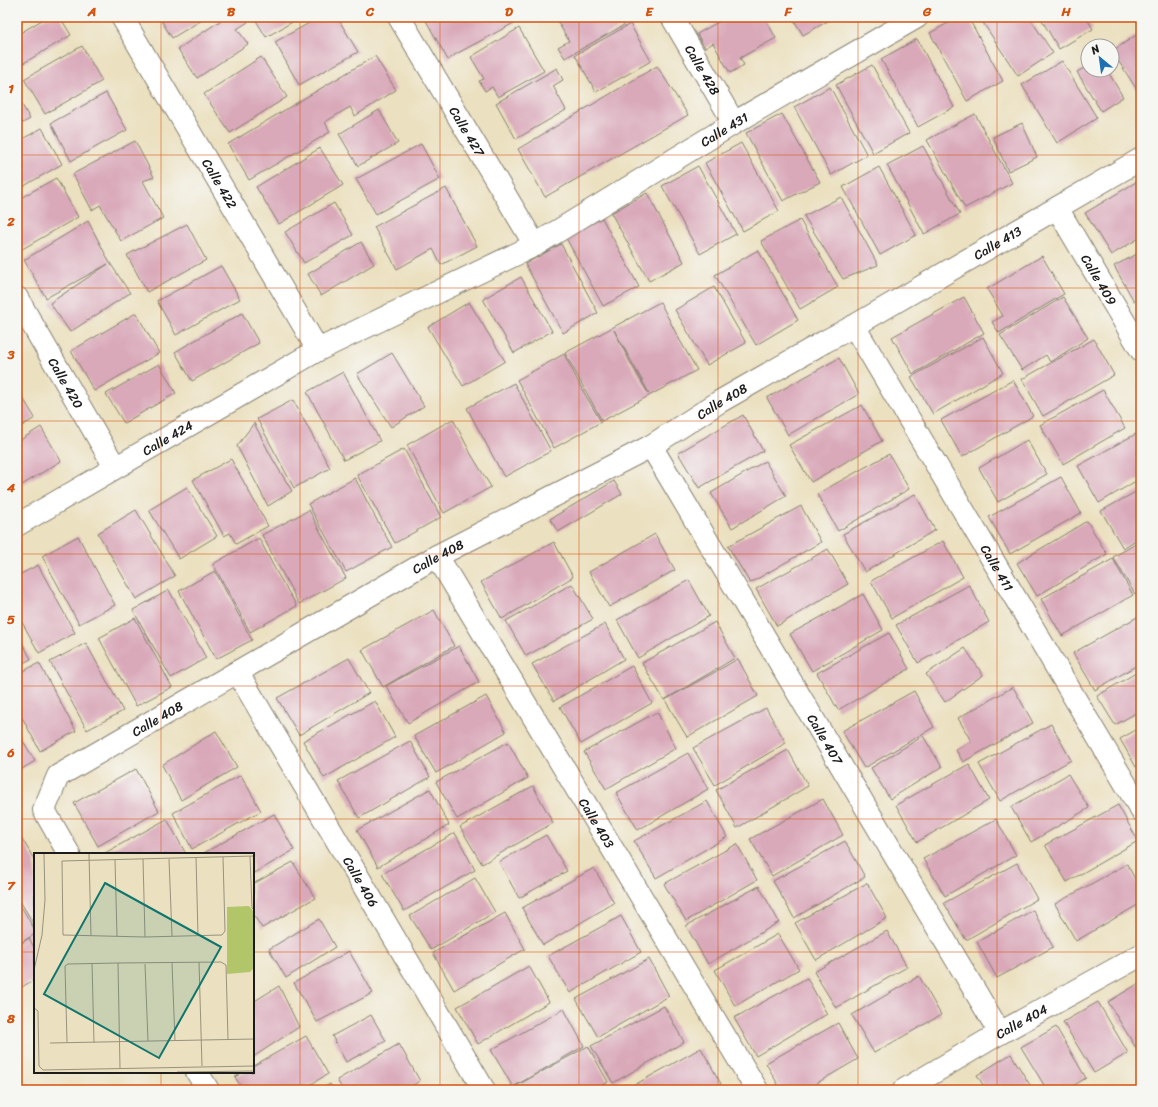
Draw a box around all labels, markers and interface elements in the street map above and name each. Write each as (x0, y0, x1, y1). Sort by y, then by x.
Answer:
text: A (87, 0, 96, 23)
text: B (227, 0, 236, 23)
text: C (365, 0, 375, 23)
text: D (505, 0, 513, 23)
text: E (645, 0, 654, 23)
text: F (783, 0, 792, 23)
text: G (922, 0, 932, 23)
text: H (1060, 0, 1071, 23)
north arrow (1080, 38, 1120, 78)
text: N (1087, 39, 1104, 60)
street label: Calle 428 (679, 40, 727, 100)
text: 1 (8, 77, 14, 100)
street label: Calle 427 (443, 102, 492, 162)
street label: Calle 431 (695, 105, 753, 153)
street label: Calle 422 (196, 154, 244, 213)
text: 2 (6, 210, 15, 233)
street label: Calle 413 (969, 219, 1026, 266)
street label: Calle 409 (1075, 249, 1124, 310)
text: 3 (6, 343, 15, 366)
street label: Calle 420 (42, 353, 90, 413)
street label: Calle 408 (691, 377, 752, 425)
street label: Calle 424 (137, 414, 197, 462)
text: 4 (6, 476, 16, 499)
street label: Calle 408 (407, 533, 468, 580)
street label: Calle 411 (974, 540, 1021, 596)
text: 5 (7, 608, 15, 631)
street label: Calle 408 (127, 694, 187, 743)
street label: Calle 407 (801, 709, 850, 770)
text: 6 (6, 741, 15, 764)
street label: Calle 403 (573, 793, 621, 853)
street label: Calle 406 (337, 852, 385, 911)
inset map (34, 853, 254, 1073)
text: 7 (7, 874, 16, 897)
street label: Calle 404 (991, 997, 1052, 1045)
text: 8 (6, 1007, 15, 1030)

